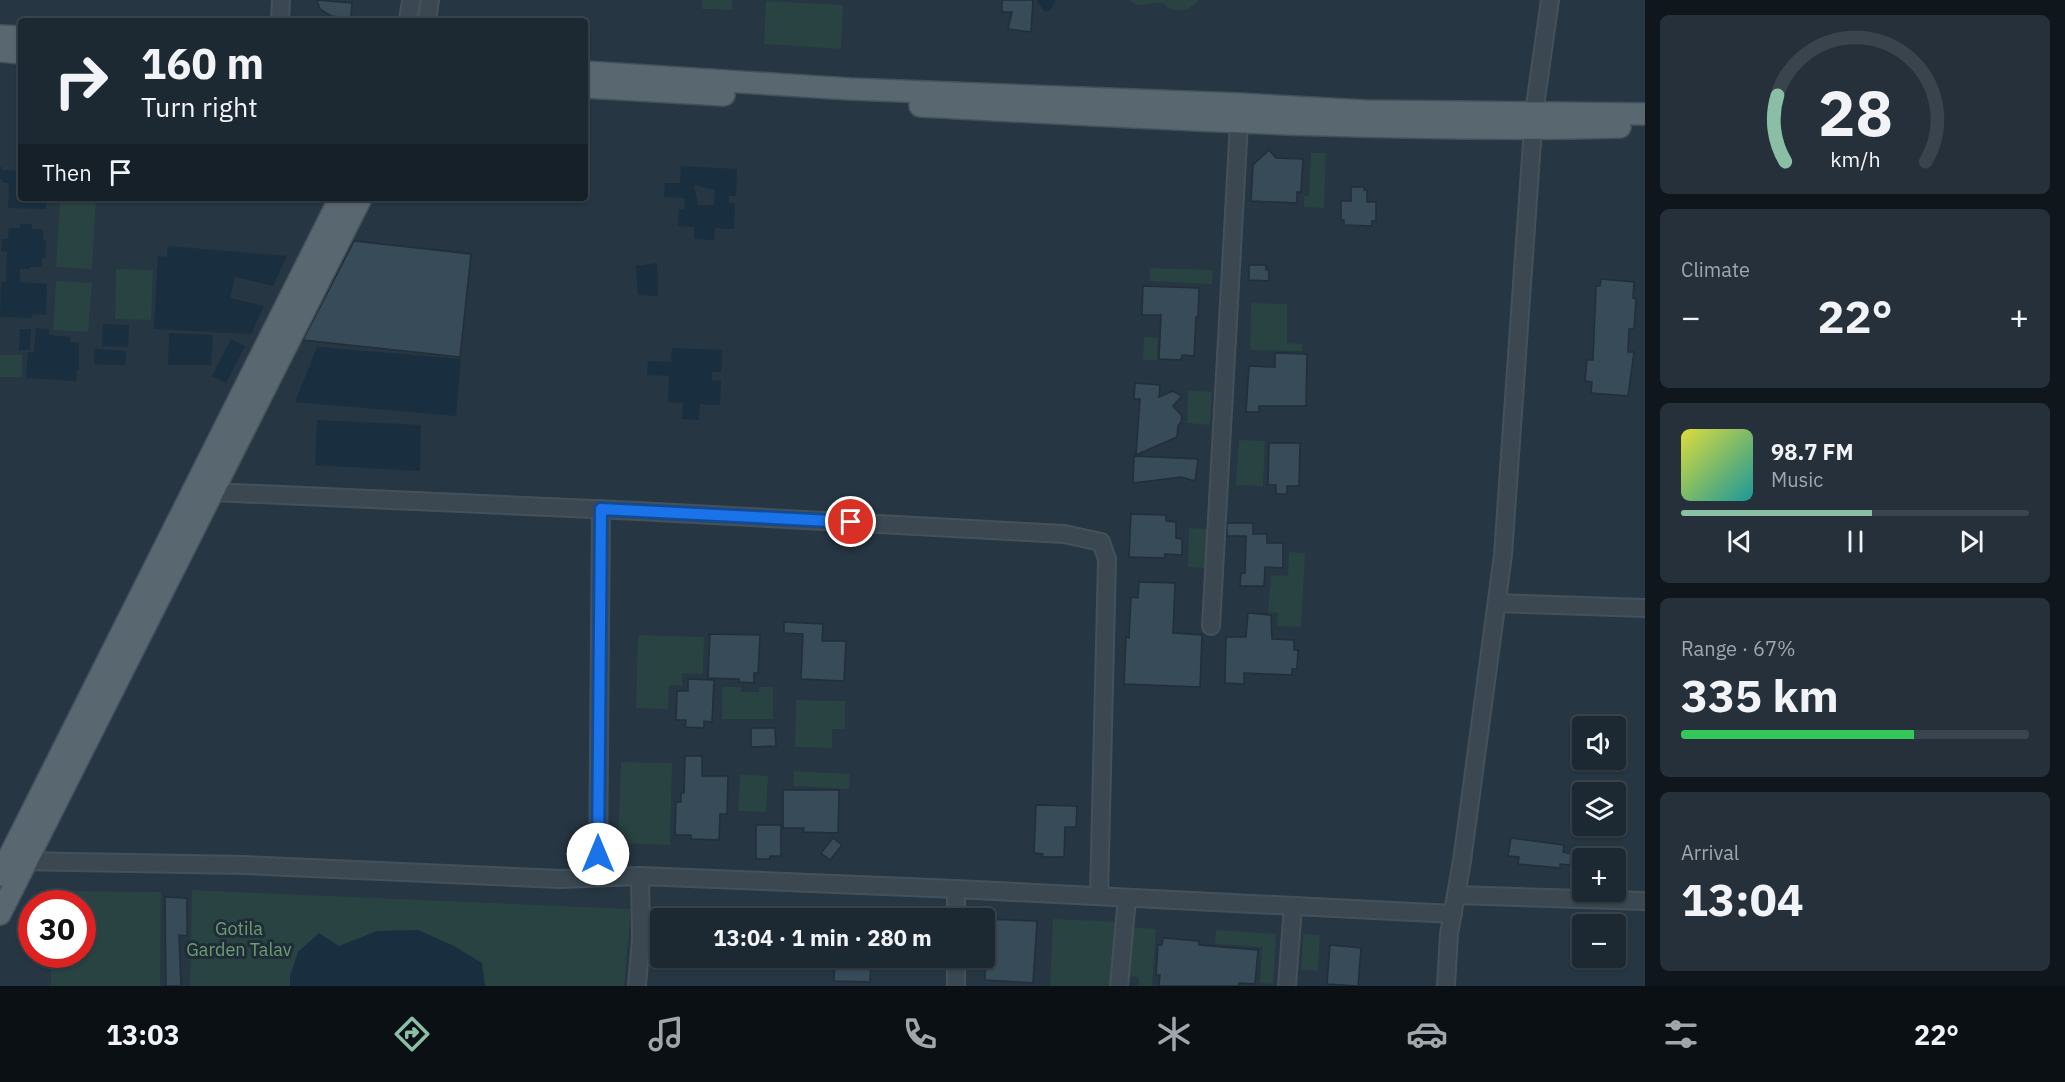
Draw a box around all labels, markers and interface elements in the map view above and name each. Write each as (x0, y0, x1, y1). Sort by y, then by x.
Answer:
text: 160 m (141, 36, 264, 91)
icon: right (42, 42, 120, 120)
text: 28 (1818, 72, 1892, 153)
text: Turn right (141, 89, 258, 124)
text: km/h (1830, 145, 1880, 173)
icon: arrive (104, 156, 137, 189)
text: Then (42, 158, 92, 187)
text: Climate (1681, 256, 1750, 283)
text: 22° (1817, 287, 1893, 345)
text: − (1681, 295, 1701, 338)
text: + (2009, 295, 2029, 338)
text: 98.7 FM (1771, 437, 1854, 466)
text: Music (1771, 466, 1823, 493)
pin (825, 496, 876, 547)
icon: arrive (834, 505, 867, 538)
icon: previous (1723, 525, 1756, 558)
icon: pause (1839, 525, 1872, 558)
icon: next (1955, 525, 1988, 558)
text: Range · 67% (1681, 635, 1796, 662)
text: 335 km (1681, 666, 1839, 724)
map controls (1572, 716, 1626, 968)
button: sound (1572, 716, 1626, 770)
button: layers (1572, 782, 1626, 836)
position arrow (566, 822, 630, 886)
text: Arrival (1681, 839, 1739, 866)
button: + (1572, 848, 1626, 902)
text: 13:04 (1681, 870, 1804, 928)
speed limit sign: 30 (18, 890, 96, 968)
button: − (1572, 914, 1626, 968)
park label: Gotila Garden Talav (186, 917, 292, 961)
text: 13:04 · 1 min · 280 m (713, 923, 932, 952)
icon: directions (391, 1013, 433, 1055)
icon: music (645, 1013, 687, 1055)
icon: phone (899, 1013, 941, 1055)
icon: climate (1153, 1013, 1195, 1055)
icon: car (1406, 1013, 1448, 1055)
icon: filters (1660, 1013, 1702, 1055)
text: 13:03 (106, 1017, 180, 1052)
text: 22° (1914, 1017, 1959, 1052)

